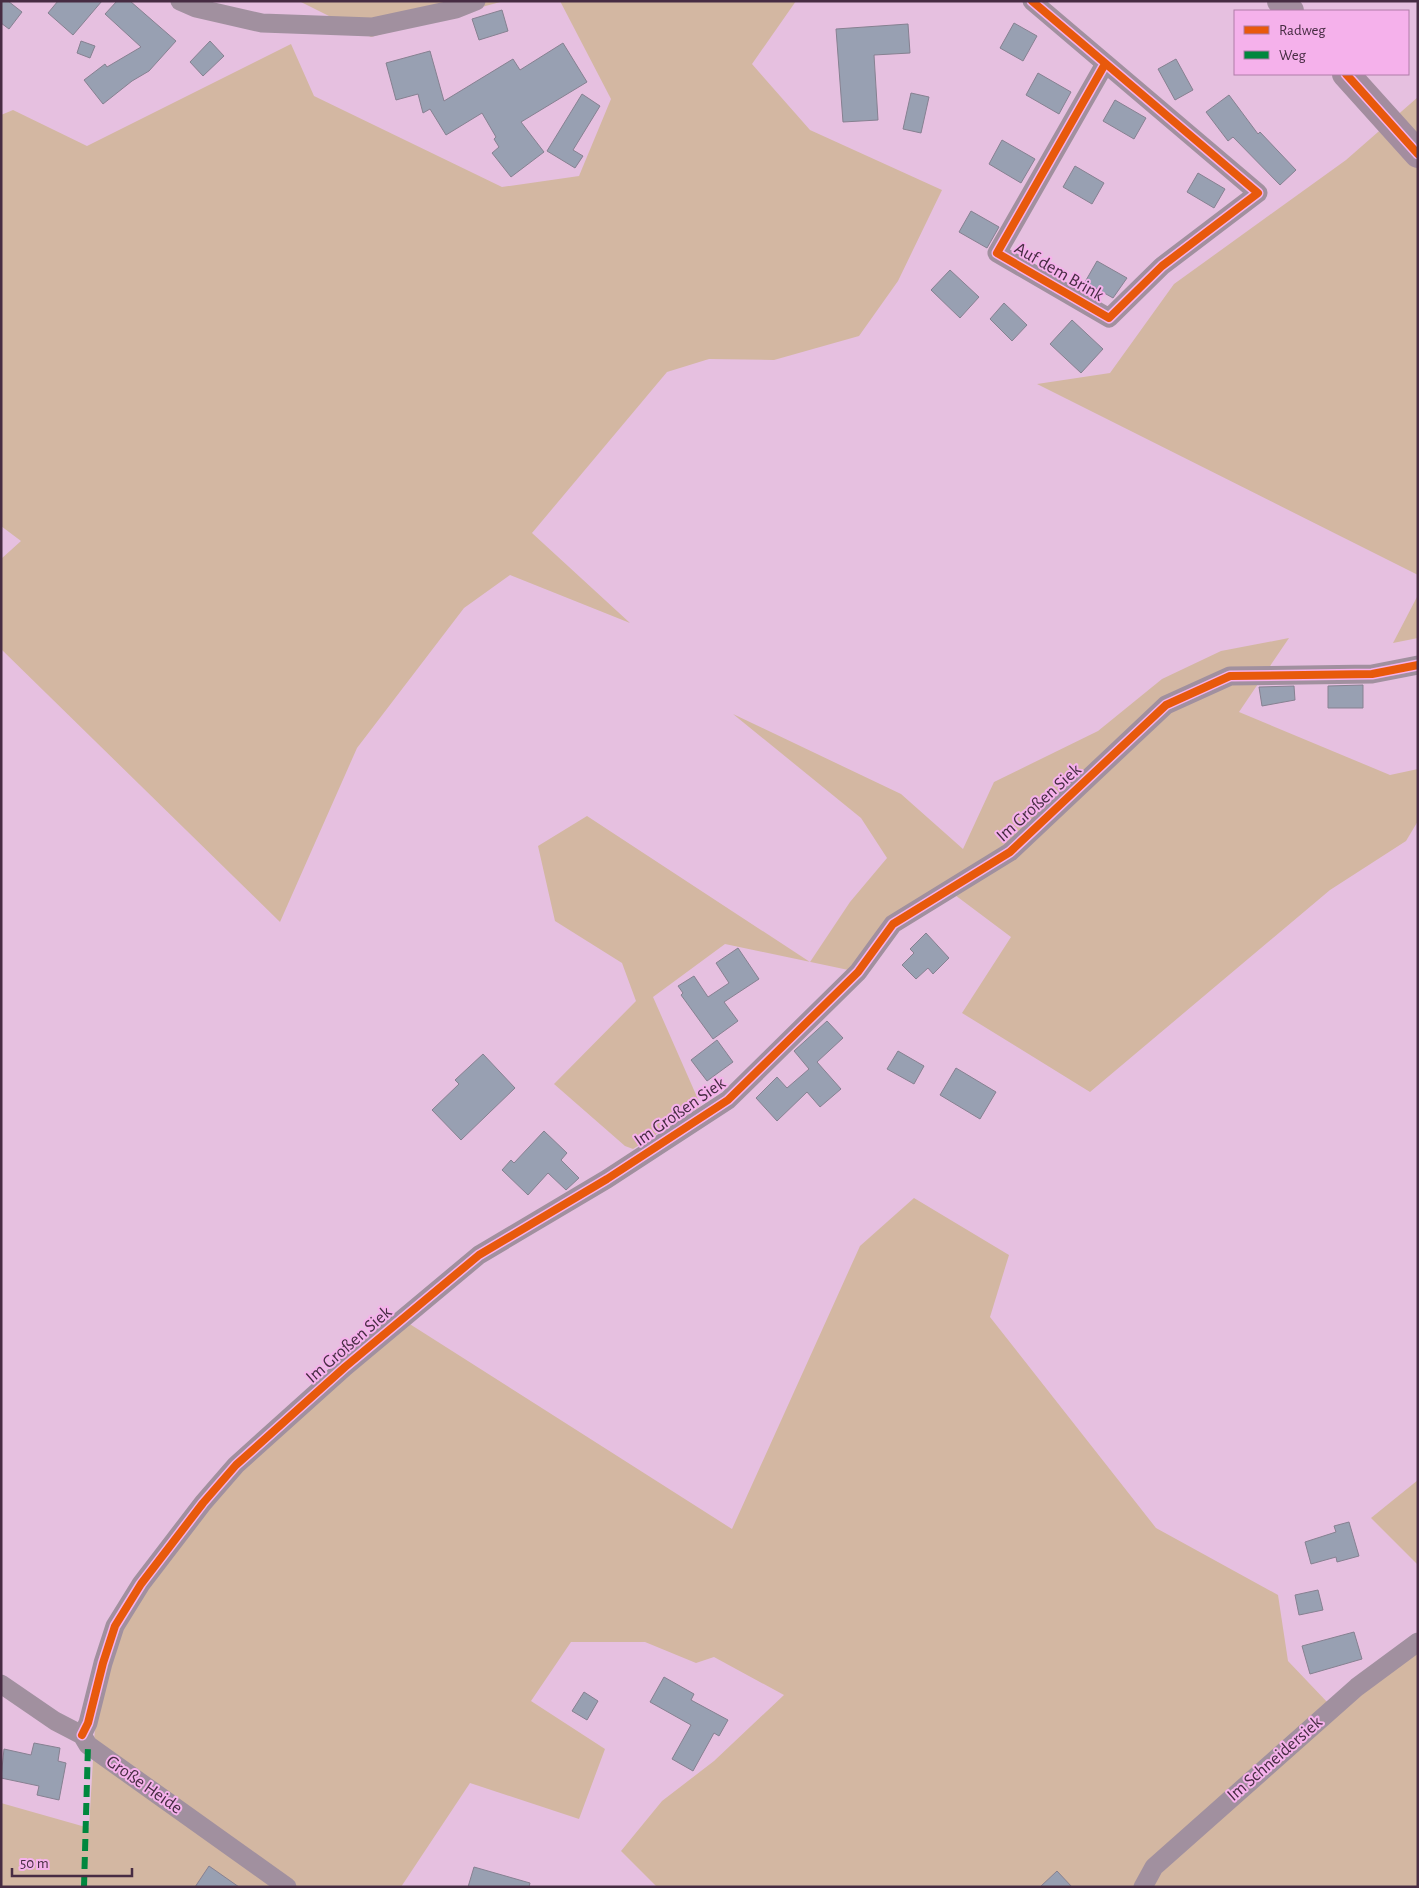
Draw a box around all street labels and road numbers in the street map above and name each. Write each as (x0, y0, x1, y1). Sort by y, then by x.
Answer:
street label: Auf dem Brink (1011, 239, 1107, 305)
street label: Im Großen Siek (993, 760, 1085, 845)
street label: Im Großen Siek (631, 1074, 730, 1150)
street label: Im Großen Siek (303, 1303, 396, 1387)
street label: Im Schneidersiek (1224, 1713, 1326, 1805)
street label: Große Heide (103, 1752, 185, 1818)

